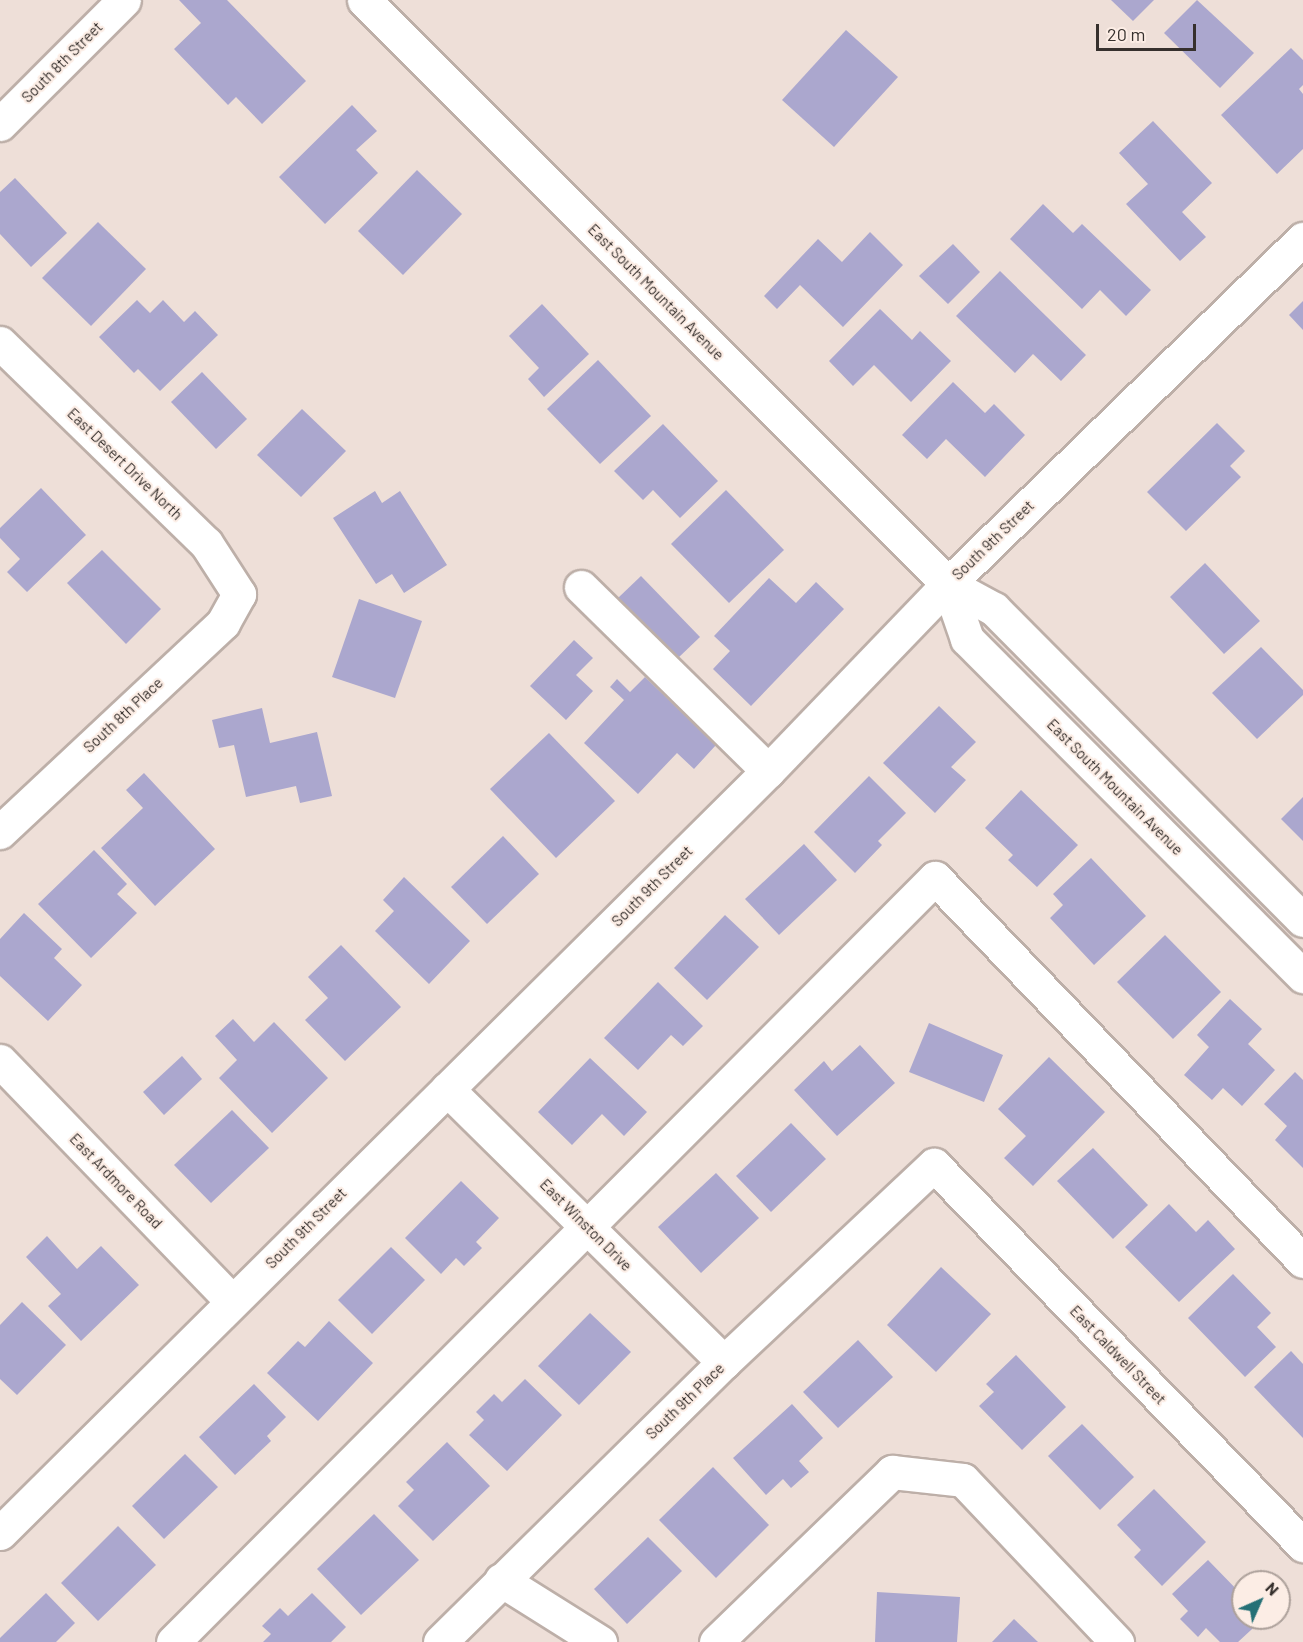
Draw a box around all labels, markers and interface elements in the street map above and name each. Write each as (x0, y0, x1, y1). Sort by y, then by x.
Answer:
scale bar (1099, 12, 1200, 50)
street label: South 8th Street (18, 18, 106, 106)
text: 20 m (1107, 23, 1145, 45)
street label: East South Mountain Avenue (584, 220, 728, 364)
street label: East Desert Drive North (64, 404, 186, 524)
street label: South 9th Street (948, 496, 1038, 584)
street label: South 8th Place (80, 674, 166, 756)
street label: East South Mountain Avenue (1043, 715, 1187, 859)
street label: South 9th Street (608, 842, 696, 930)
street label: East Ardmore Road (66, 1130, 166, 1232)
street label: East Winston Drive (536, 1175, 636, 1275)
street label: South 9th Street (262, 1184, 350, 1272)
street label: East Caldwell Street (1066, 1302, 1170, 1408)
street label: South 9th Place (642, 1359, 728, 1443)
north arrow (1231, 1570, 1291, 1630)
text: N (1262, 1578, 1283, 1599)

